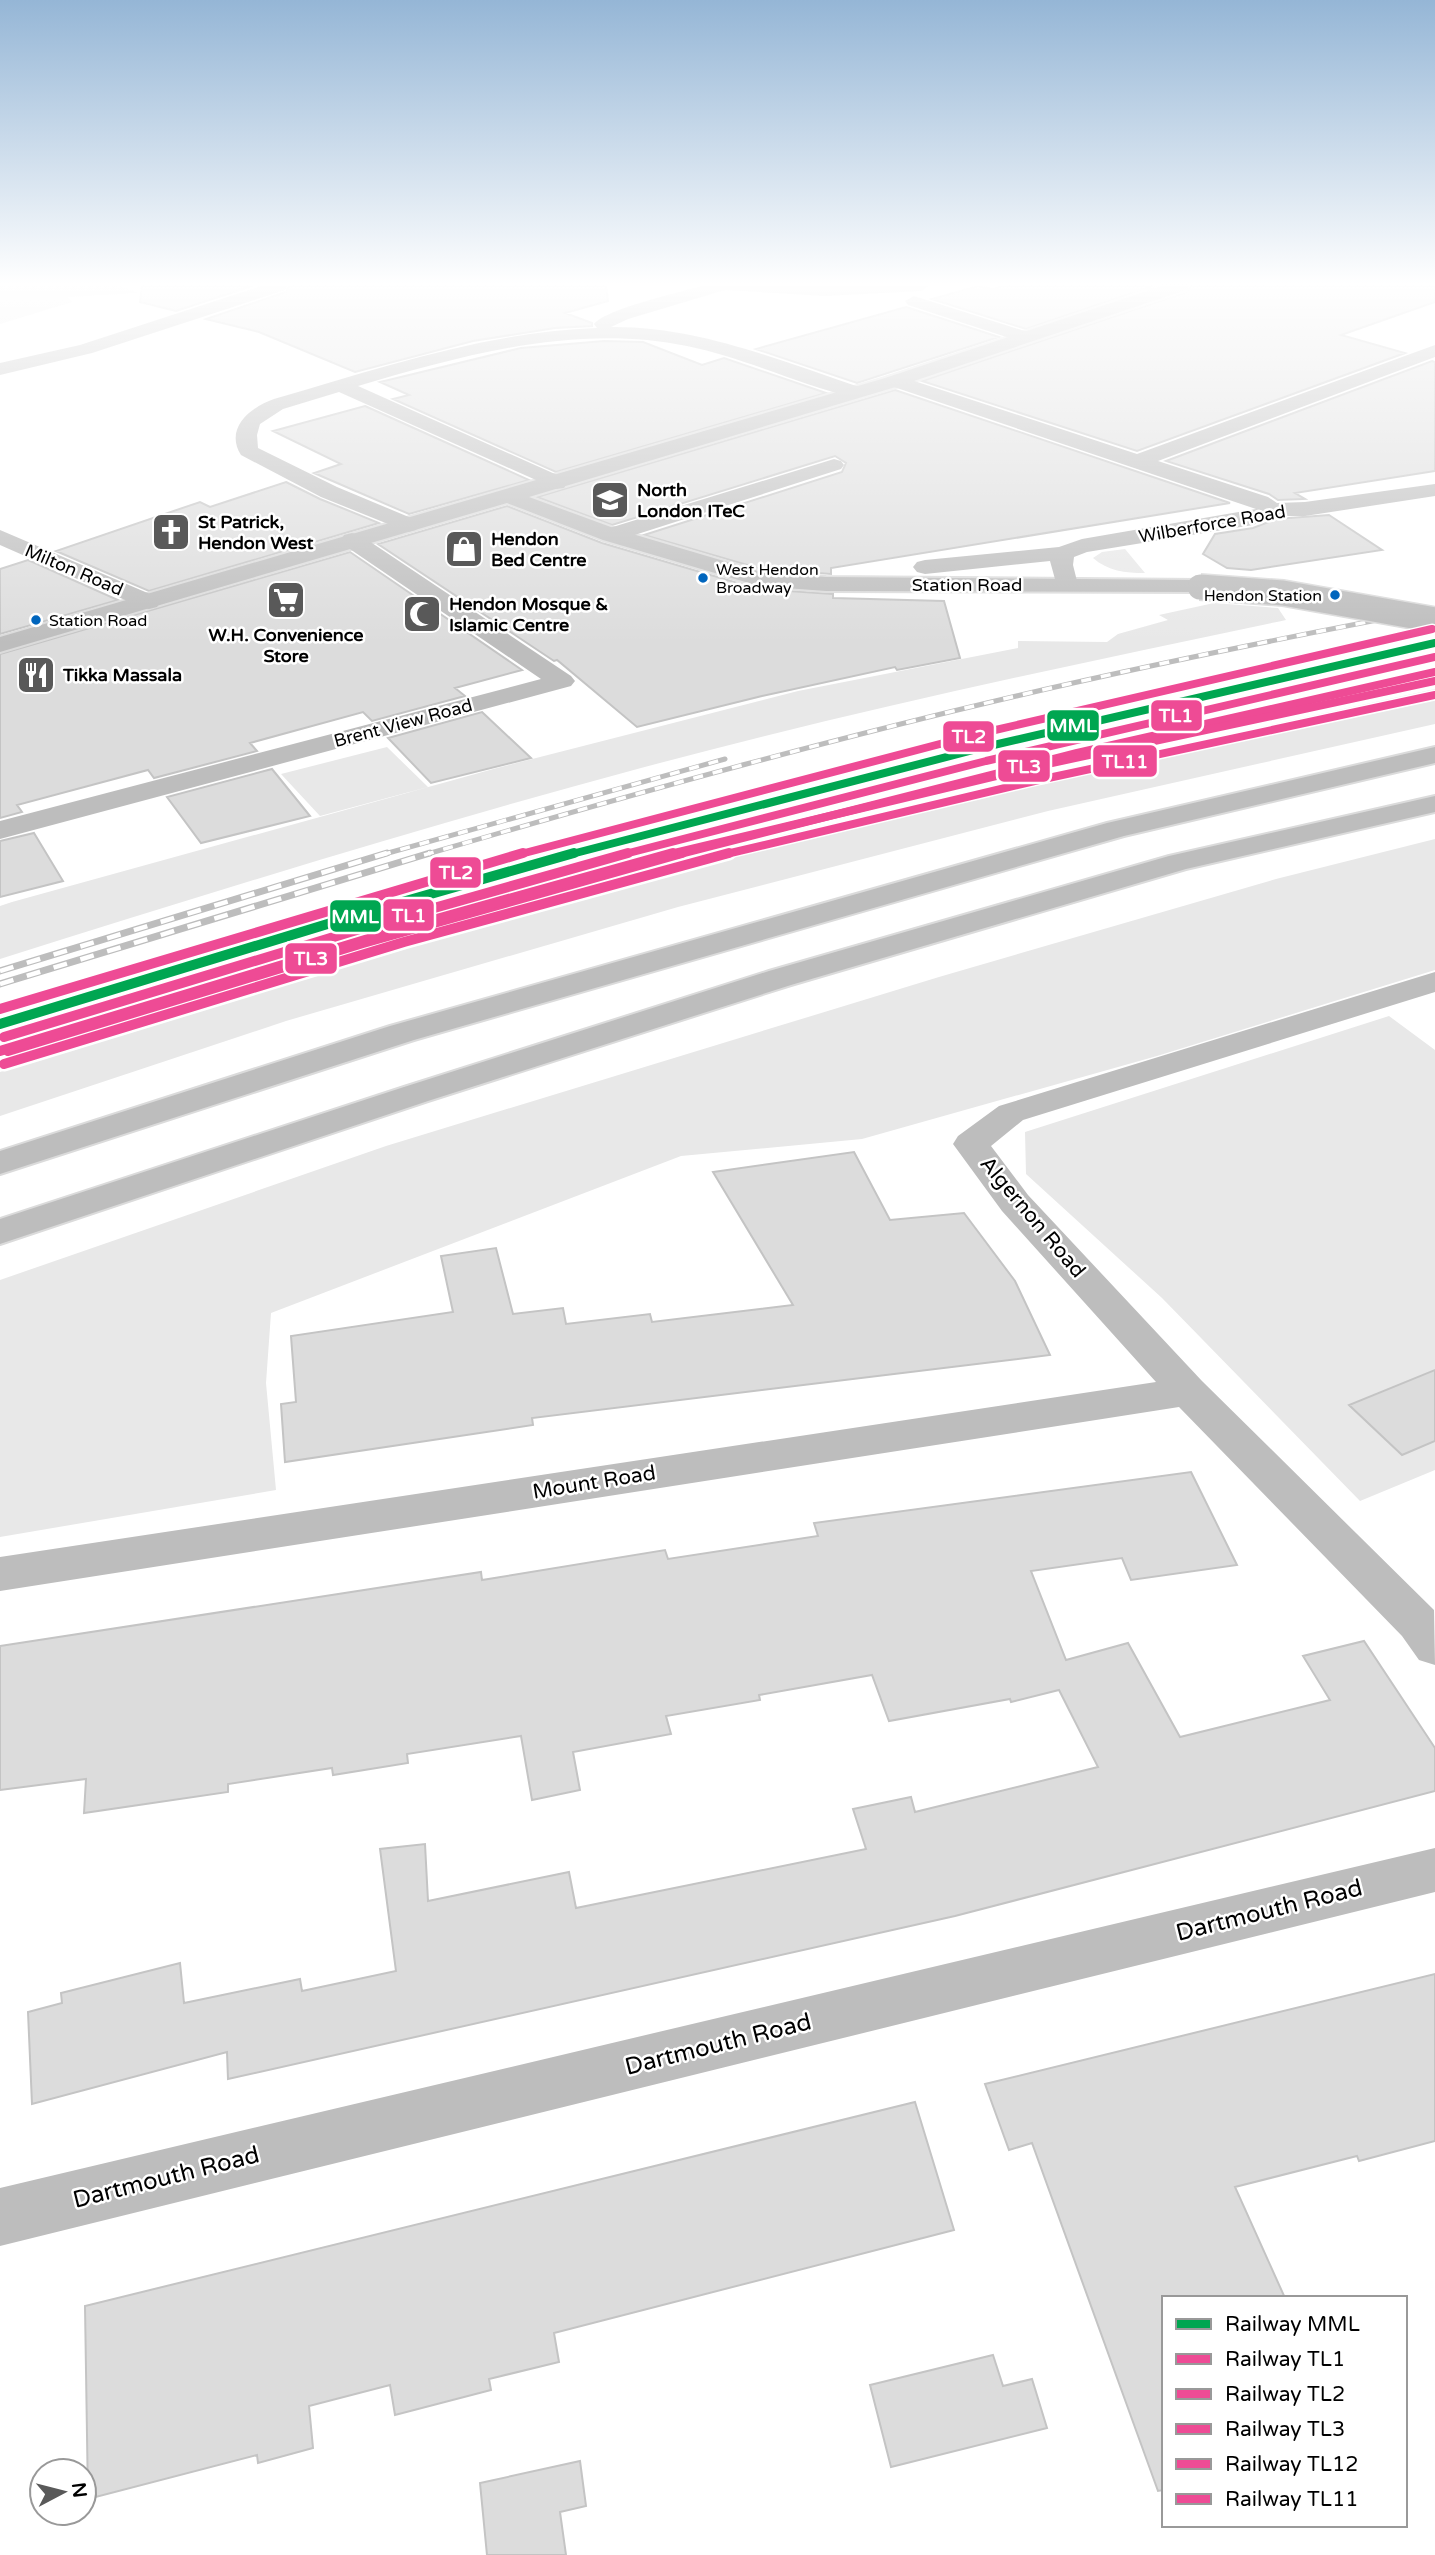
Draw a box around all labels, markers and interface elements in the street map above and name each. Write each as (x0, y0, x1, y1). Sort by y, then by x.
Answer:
school or university icon: North London ITeC (589, 479, 631, 521)
place label: North London ITeC (637, 479, 745, 522)
street label: Wilberforce Road (1137, 500, 1287, 548)
church icon: St Patrick, Hendon West (150, 511, 192, 553)
place label: St Patrick, Hendon West (198, 511, 314, 554)
shop icon: Hendon Bed Centre (443, 528, 485, 570)
place label: Hendon Bed Centre (491, 528, 586, 571)
street label: Milton Road (21, 539, 127, 601)
place label: West Hendon Broadway (716, 560, 819, 598)
marker: West Hendon Broadway (696, 571, 710, 585)
street label: Station Road (912, 574, 1022, 596)
supermarket icon: W.H. Convenience Store (265, 579, 307, 621)
place label: Hendon Station (1204, 586, 1322, 606)
marker: Hendon Station (1328, 588, 1342, 602)
mosque icon: Hendon Mosque & Islamic Centre (401, 593, 443, 635)
place label: Hendon Mosque & Islamic Centre (449, 593, 609, 636)
place label: Station Road (49, 611, 147, 631)
marker: Station Road (29, 613, 43, 627)
place label: W.H. Convenience Store (209, 624, 363, 667)
restaurant icon: Tikka Massala (15, 654, 57, 696)
place label: Tikka Massala (62, 664, 182, 686)
street label: Brent View Road (331, 694, 475, 752)
line badge: TL1 (1150, 699, 1203, 732)
text: TL1 (1158, 705, 1193, 727)
line badge: MML (1046, 709, 1100, 742)
text: MML (1049, 715, 1098, 737)
line badge: TL2 (942, 720, 995, 753)
text: TL2 (951, 726, 986, 748)
line badge: TL11 (1092, 744, 1158, 778)
line badge: TL3 (997, 749, 1051, 783)
text: TL11 (1101, 751, 1148, 773)
text: TL3 (1006, 756, 1041, 778)
line badge: TL2 (429, 856, 482, 889)
text: TL2 (438, 862, 473, 884)
line badge: TL1 (382, 898, 435, 932)
line badge: MML (329, 899, 382, 933)
text: TL1 (391, 905, 426, 927)
text: MML (331, 906, 380, 928)
line badge: TL3 (284, 942, 338, 975)
text: TL3 (293, 948, 328, 970)
street label: Algernon Road (975, 1152, 1091, 1283)
street label: Mount Road (531, 1460, 657, 1505)
street label: Dartmouth Road (1173, 1873, 1365, 1948)
street label: Dartmouth Road (622, 2007, 814, 2082)
street label: Dartmouth Road (70, 2140, 262, 2215)
legend (1162, 2296, 1407, 2527)
text: Railway MML (1225, 2312, 1360, 2337)
text: Railway TL1 (1225, 2347, 1345, 2372)
text: Railway TL2 (1225, 2382, 1345, 2407)
text: Railway TL3 (1225, 2417, 1345, 2442)
text: Railway TL12 (1225, 2452, 1358, 2477)
north arrow (28, 2457, 98, 2527)
text: N (67, 2481, 91, 2499)
text: Railway TL11 (1225, 2487, 1358, 2512)

